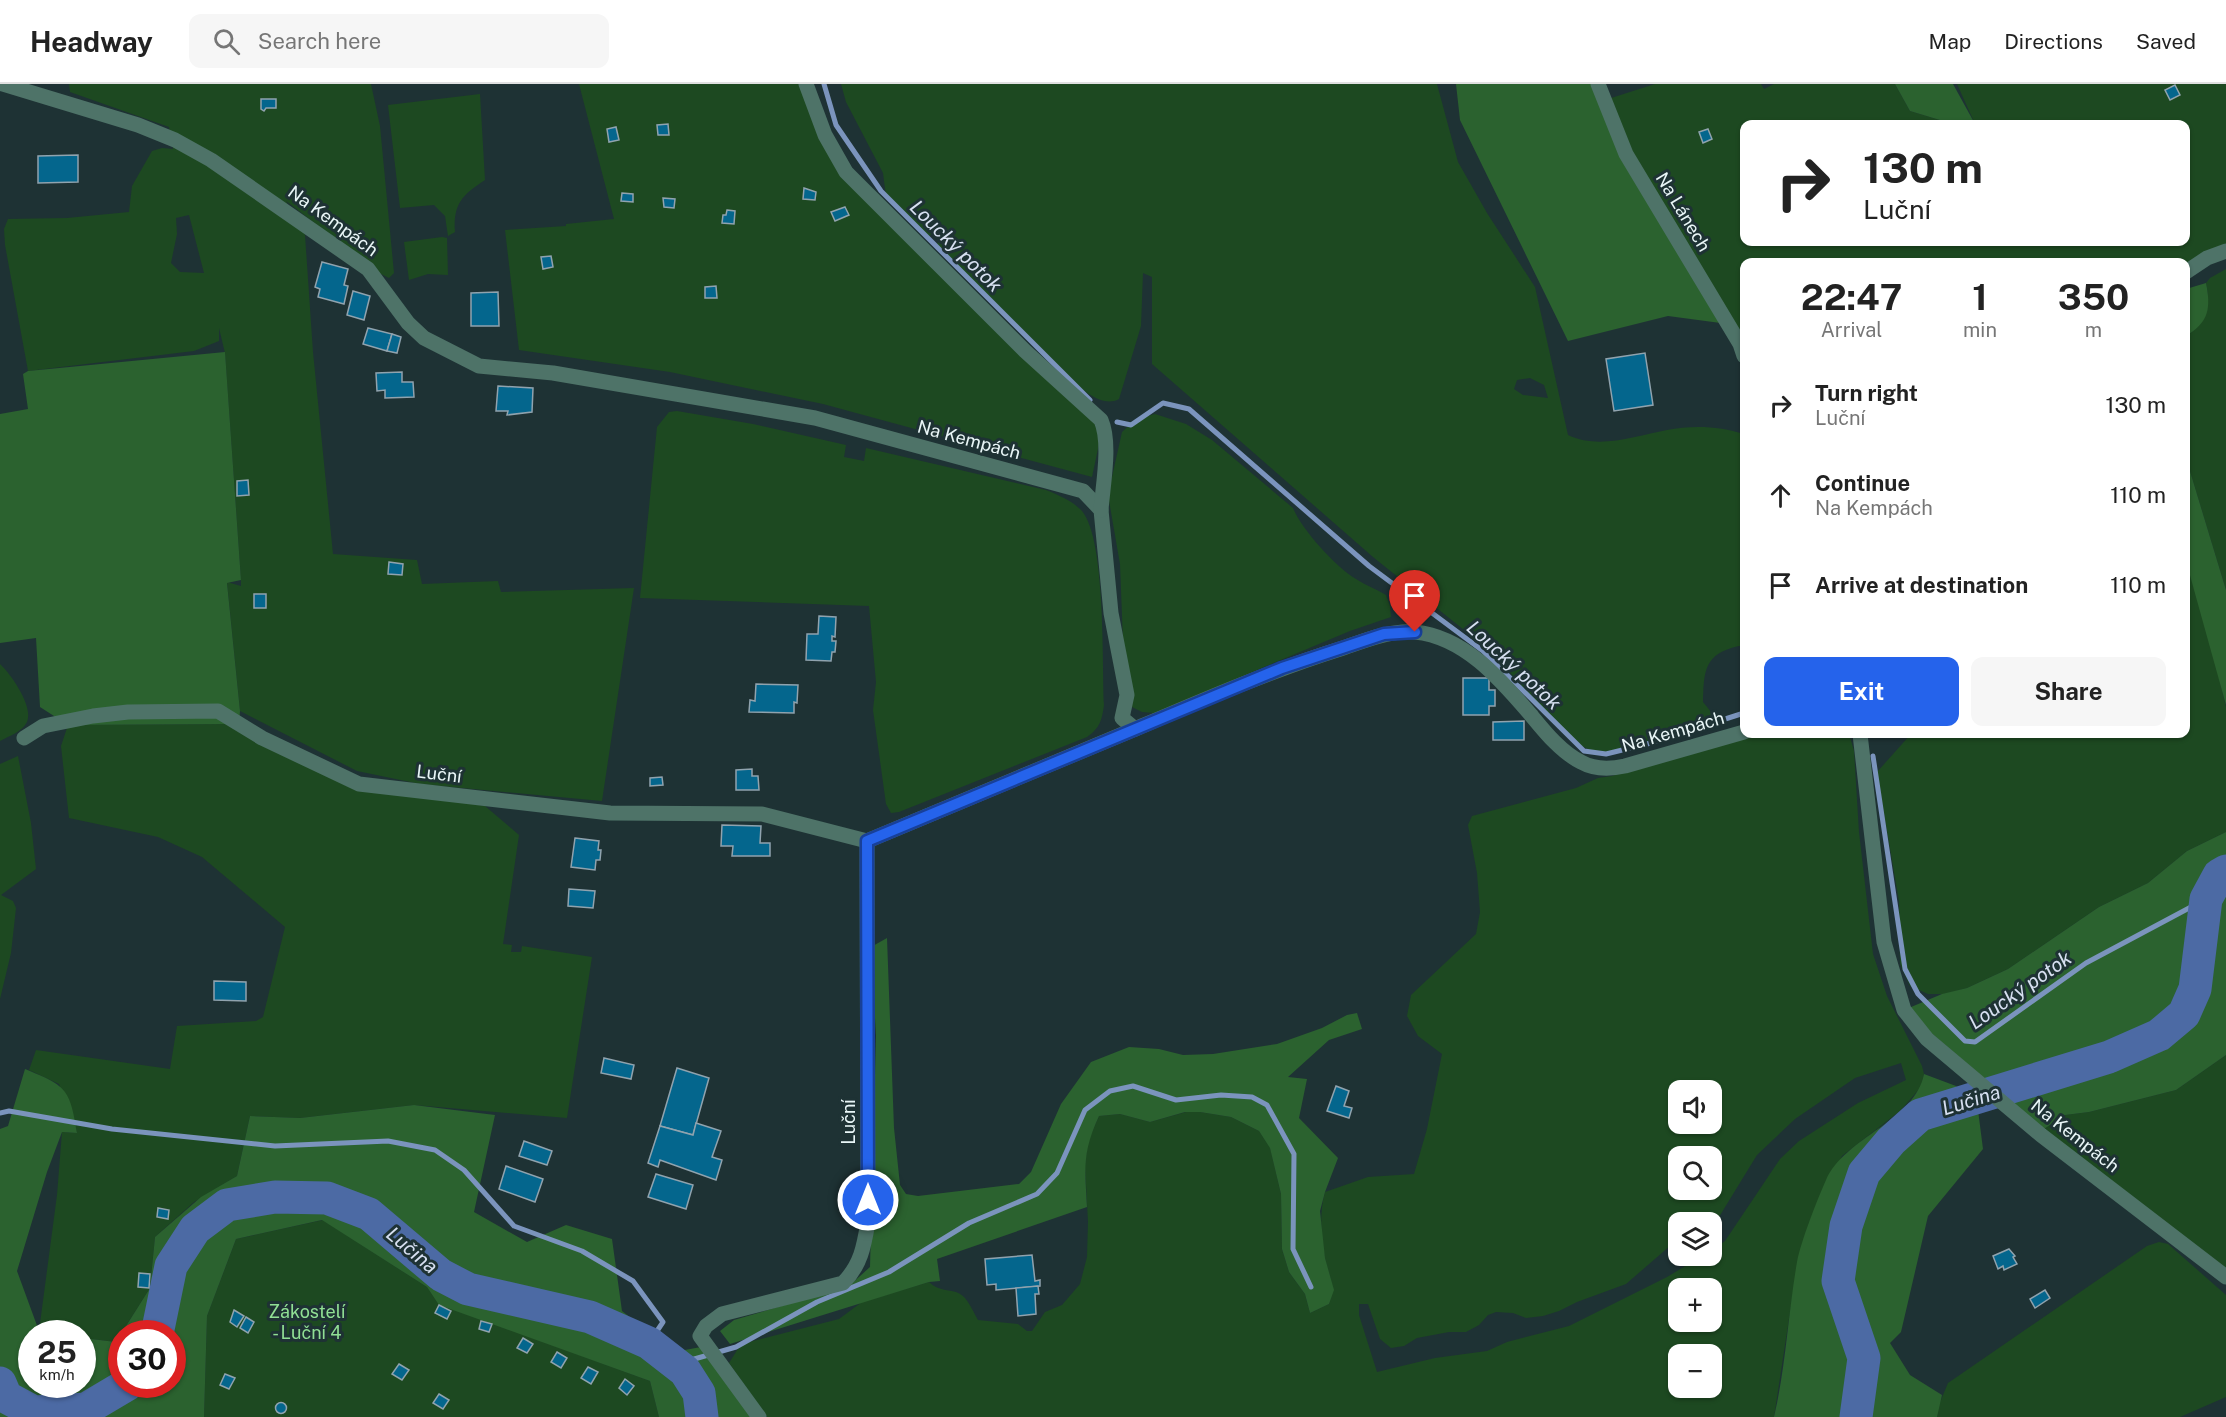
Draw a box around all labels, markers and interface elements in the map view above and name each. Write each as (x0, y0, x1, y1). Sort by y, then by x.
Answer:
search box (189, 14, 609, 68)
text: Headway (30, 25, 153, 58)
icon: search (210, 25, 243, 58)
text: Search here (258, 28, 381, 54)
text: Map (1929, 29, 1971, 54)
text: Directions (2004, 29, 2103, 54)
text: Saved (2136, 29, 2196, 54)
text: 130 m (1863, 143, 1983, 192)
icon: right (1764, 144, 1842, 222)
street label: Na Lánech (1652, 168, 1715, 255)
street label: Na Kempách (284, 181, 382, 260)
text: Luční (1863, 193, 1931, 225)
water label: Loucký potok (905, 195, 1007, 297)
text: 22:47 (1801, 276, 1902, 318)
text: 1 (1972, 276, 1988, 318)
text: 350 (2058, 276, 2129, 318)
text: Arrival (1821, 318, 1882, 342)
text: min (1963, 318, 1997, 342)
text: m (2085, 318, 2102, 342)
text: Turn right (1815, 380, 1918, 406)
icon: right (1764, 389, 1797, 422)
text: 130 m (2105, 392, 2166, 418)
text: Luční (1815, 406, 1865, 430)
street label: Na Kempách (915, 416, 1023, 463)
text: Continue (1815, 470, 1910, 496)
icon: ahead (1764, 479, 1797, 512)
text: 110 m (2110, 482, 2166, 508)
text: Na Kempách (1815, 496, 1933, 520)
icon: arrive (1764, 569, 1797, 602)
pin (1389, 570, 1440, 632)
text: Arrive at destination (1815, 572, 2028, 598)
text: 110 m (2110, 572, 2166, 598)
icon: arrive (1398, 579, 1431, 612)
water label: Loucký potok (1462, 615, 1566, 715)
button: Exit (1764, 657, 1959, 726)
button: Share (1971, 657, 2166, 726)
street label: Na Kempách (1619, 707, 1727, 756)
street label: Luční (415, 760, 464, 787)
water label: Loucký potok (1964, 946, 2076, 1034)
map controls (1668, 1080, 1722, 1398)
button: sound (1668, 1080, 1722, 1134)
water label: Lučina (1939, 1080, 2003, 1120)
street label: Na Kempách (2027, 1095, 2124, 1177)
street label: Luční (838, 1099, 859, 1145)
button: search (1668, 1146, 1722, 1200)
position arrow (836, 1168, 900, 1232)
button: layers (1668, 1212, 1722, 1266)
water label: Lučina (381, 1222, 443, 1278)
button: + (1668, 1278, 1722, 1332)
park label: Zákostelí - Luční 4 (269, 1301, 346, 1343)
speed limit sign: 30 (108, 1320, 186, 1398)
text: 25 (37, 1334, 77, 1370)
button: − (1668, 1344, 1722, 1398)
text: km/h (39, 1366, 75, 1383)

